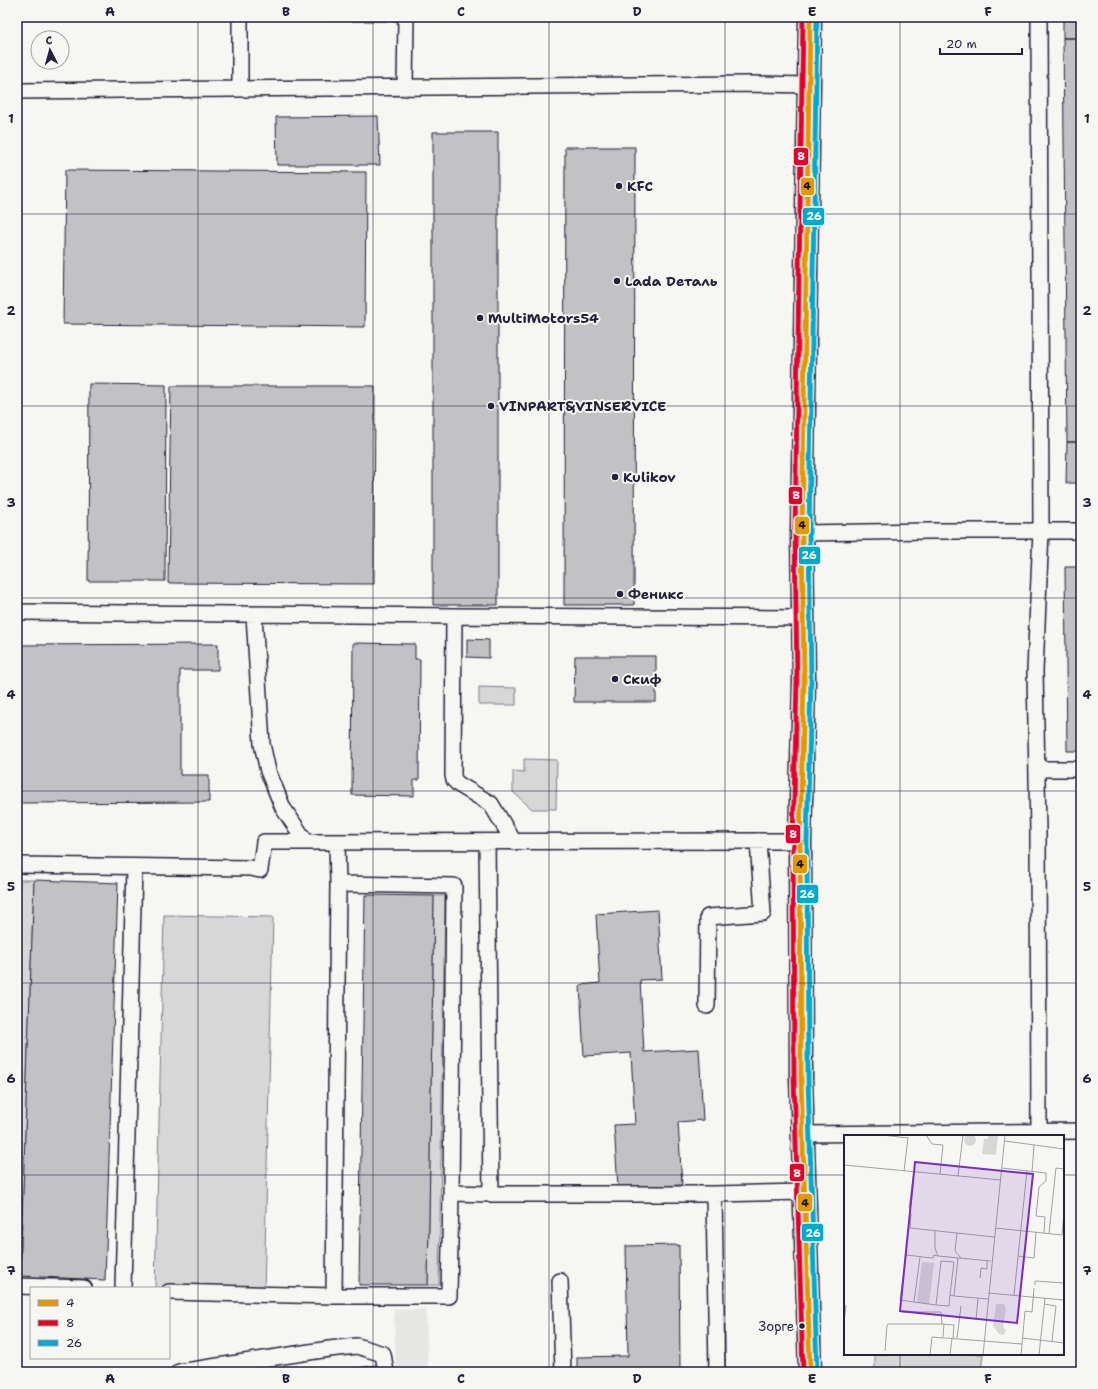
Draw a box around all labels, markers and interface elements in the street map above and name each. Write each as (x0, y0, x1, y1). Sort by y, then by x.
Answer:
text: A (105, 3, 115, 20)
text: B (282, 3, 290, 20)
text: C (457, 3, 465, 20)
text: D (632, 3, 642, 20)
text: E (808, 3, 817, 20)
text: F (984, 3, 992, 20)
north arrow (30, 30, 70, 70)
scale bar (940, 30, 1022, 56)
text: С (45, 33, 53, 48)
text: 20 m (946, 36, 977, 52)
text: 1 (8, 110, 14, 127)
text: 1 (1084, 110, 1090, 127)
line badge: 8 (793, 147, 809, 166)
text: 8 (797, 149, 805, 164)
place label: KFC (627, 177, 653, 195)
line badge: 4 (800, 177, 815, 196)
text: 4 (803, 179, 811, 194)
marker: KFC (614, 181, 624, 191)
line badge: 26 (802, 207, 825, 226)
text: 26 (806, 209, 822, 224)
place label: Lada Dеталь (625, 272, 718, 290)
marker: Lada Dеталь (612, 276, 622, 286)
text: 2 (6, 302, 16, 319)
text: 2 (1082, 302, 1092, 319)
place label: MultiMotors54 (488, 309, 599, 327)
marker: MultiMotors54 (475, 313, 485, 323)
place label: VINPART&VINSERVICE (499, 397, 666, 415)
marker: VINPART&VINSERVICE (486, 401, 496, 411)
place label: Kulikov (623, 468, 676, 486)
marker: Kulikov (610, 472, 620, 482)
line badge: 8 (788, 486, 803, 505)
text: 8 (792, 488, 800, 503)
text: 3 (6, 494, 16, 511)
text: 3 (1082, 494, 1092, 511)
line badge: 4 (794, 516, 810, 535)
text: 4 (798, 518, 806, 533)
line badge: 26 (798, 546, 821, 565)
text: 26 (801, 548, 817, 563)
place label: Феникс (628, 585, 684, 603)
marker: Феникс (615, 589, 625, 599)
place label: Скиф (623, 670, 662, 688)
marker: Скиф (610, 674, 620, 684)
text: 4 (6, 686, 16, 703)
text: 4 (1082, 686, 1092, 703)
line badge: 8 (785, 824, 801, 844)
text: 8 (789, 827, 797, 842)
line badge: 4 (792, 854, 808, 874)
text: 4 (796, 857, 804, 872)
text: 5 (7, 878, 15, 895)
text: 5 (1083, 878, 1091, 895)
line badge: 26 (796, 884, 819, 904)
text: 26 (799, 887, 815, 902)
text: 6 (6, 1070, 16, 1087)
text: 6 (1082, 1070, 1092, 1087)
inset map (844, 1135, 1064, 1355)
line badge: 8 (789, 1163, 805, 1182)
text: 8 (793, 1166, 801, 1181)
line badge: 4 (797, 1193, 813, 1212)
text: 4 (801, 1196, 809, 1211)
line badge: 26 (801, 1223, 824, 1242)
text: 26 (805, 1226, 821, 1241)
text: 7 (6, 1262, 16, 1279)
text: 7 (1082, 1262, 1092, 1279)
legend (30, 1287, 170, 1359)
text: 4 (66, 1295, 74, 1311)
text: 8 (66, 1315, 74, 1331)
place label: Зорге (759, 1318, 794, 1335)
marker: Зорге (797, 1321, 807, 1331)
text: 26 (66, 1335, 82, 1351)
text: A (105, 1370, 115, 1387)
text: B (282, 1370, 290, 1387)
text: C (457, 1370, 465, 1387)
text: D (632, 1370, 642, 1387)
text: E (808, 1370, 817, 1387)
text: F (984, 1370, 992, 1387)

